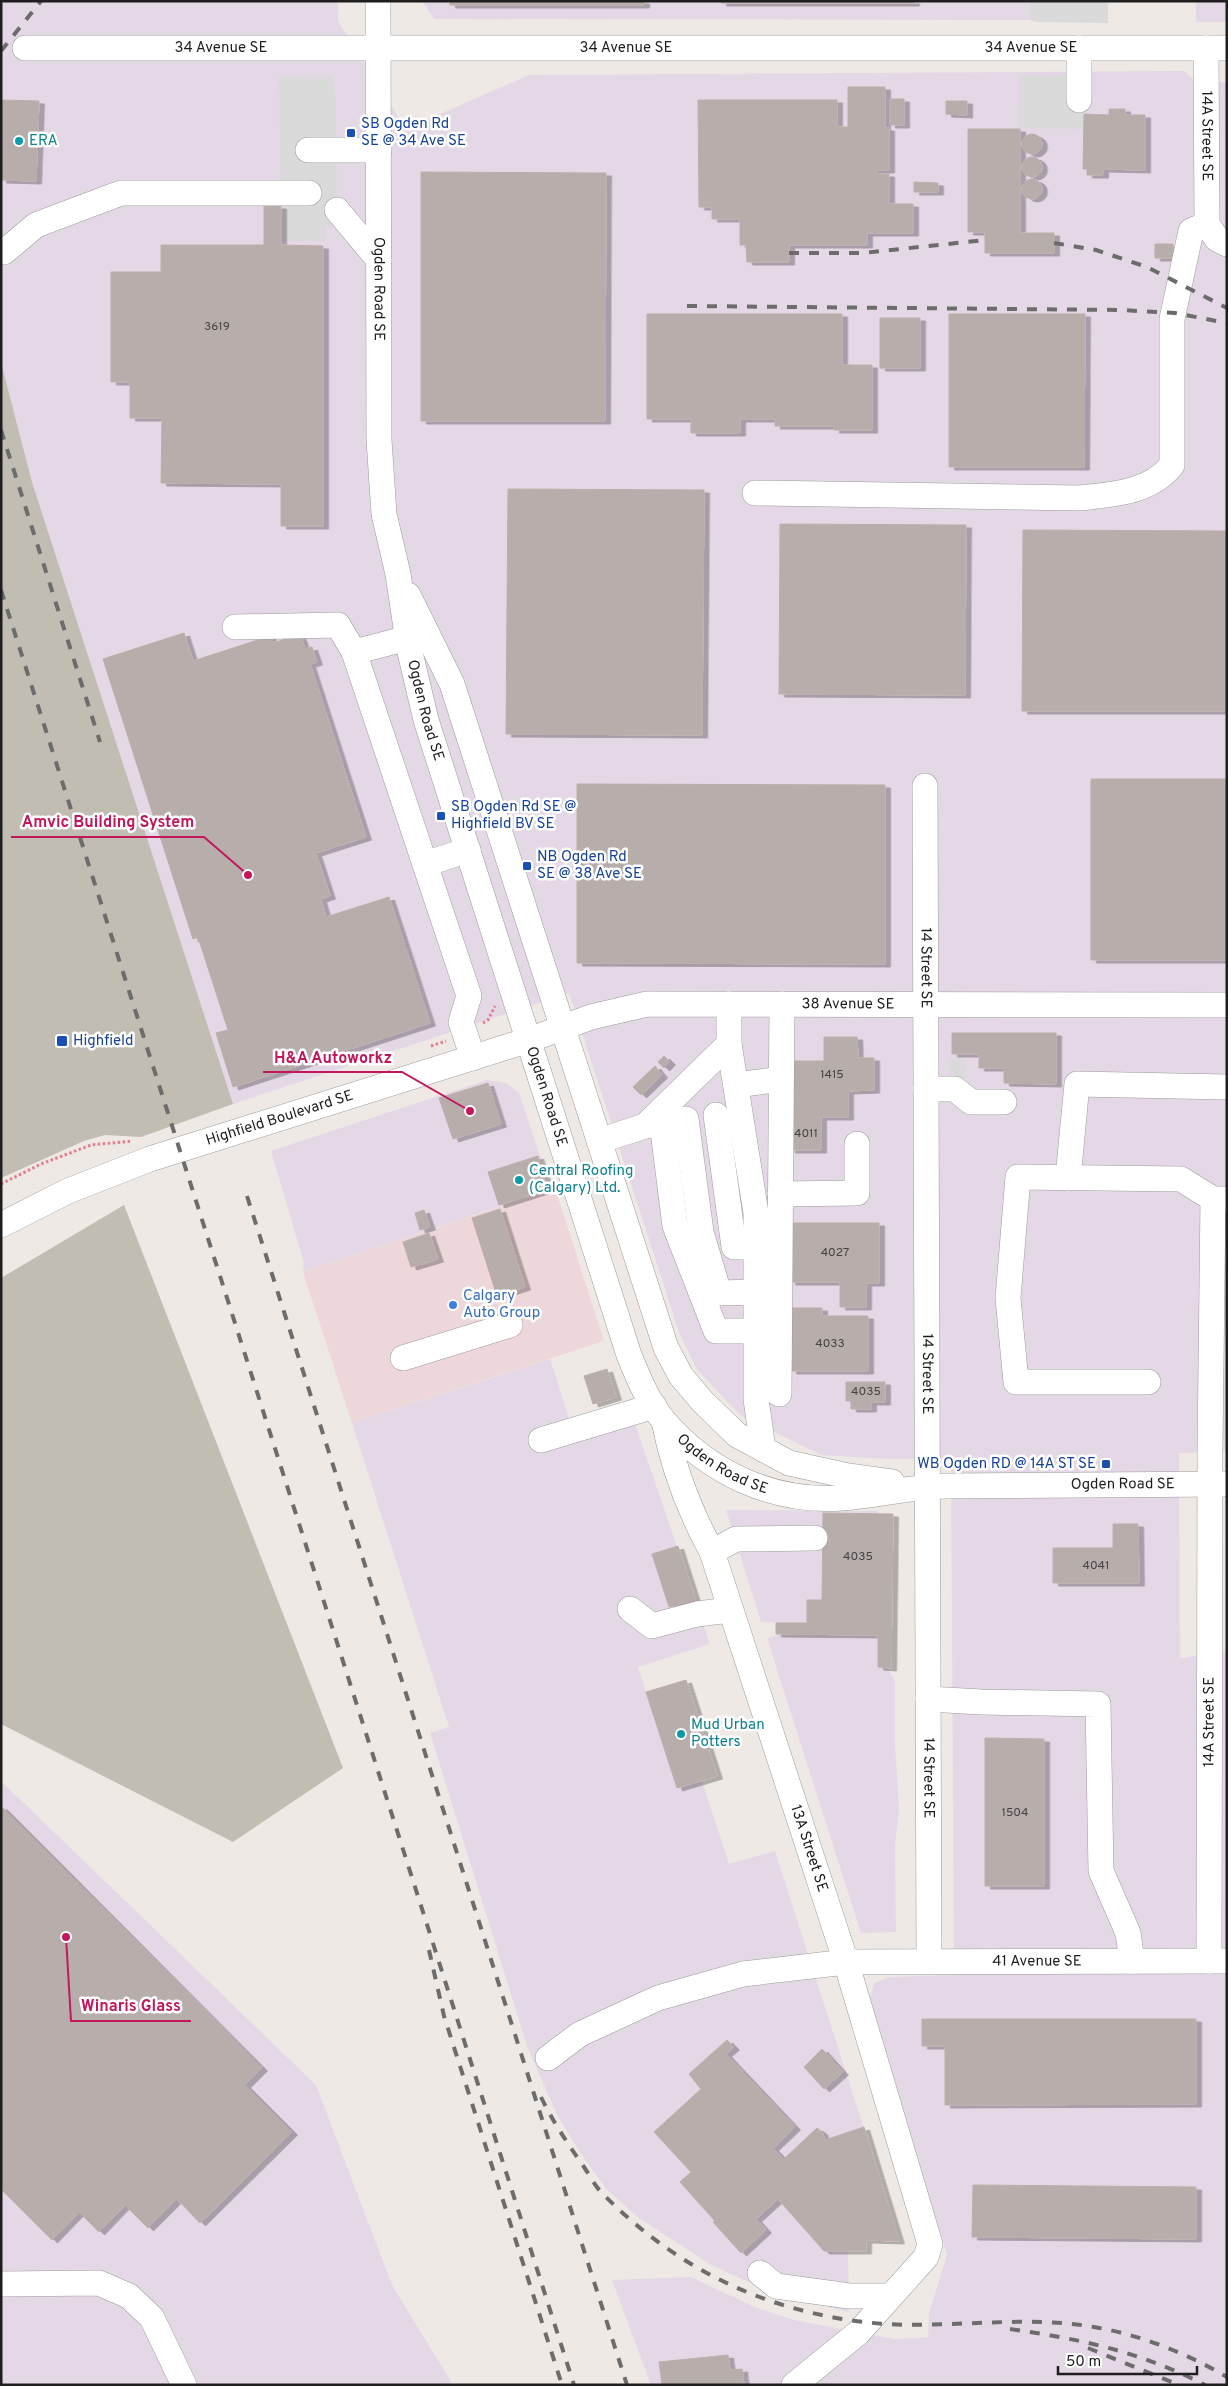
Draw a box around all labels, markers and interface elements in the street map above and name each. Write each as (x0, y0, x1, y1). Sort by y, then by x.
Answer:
street label: 34 Avenue SE (174, 39, 268, 58)
street label: 34 Avenue SE (579, 39, 673, 58)
street label: 34 Avenue SE (984, 39, 1078, 58)
street label: 14A Street SE (1197, 91, 1216, 181)
place label: SB Ogden Rd SE @ 34 Ave SE (361, 115, 466, 151)
marker: SB Ogden Rd SE @ 34 Ave SE (345, 127, 357, 139)
place label: ERA (29, 132, 58, 151)
marker: ERA (13, 135, 25, 147)
street label: Ogden Road SE (369, 237, 388, 341)
house number: 3619 (204, 319, 230, 335)
street label: Ogden Road SE (403, 658, 448, 763)
place label: SB Ogden Rd SE @ Highfield BV SE (451, 798, 576, 834)
callout: Amvic Building System (11, 806, 204, 837)
marker: SB Ogden Rd SE @ Highfield BV SE (435, 810, 447, 822)
text: Amvic Building System (22, 813, 194, 833)
place label: NB Ogden Rd SE @ 38 Ave SE (537, 848, 642, 884)
marker: NB Ogden Rd SE @ 38 Ave SE (521, 860, 533, 872)
street label: 14 Street SE (916, 927, 935, 1009)
street label: 38 Avenue SE (802, 995, 894, 1014)
place label: Highfield (73, 1032, 133, 1051)
marker: Highfield (55, 1034, 69, 1048)
callout: H&A Autoworkz (263, 1041, 402, 1072)
street label: Ogden Road SE (522, 1044, 571, 1149)
text: H&A Autoworkz (274, 1049, 392, 1069)
house number: 1415 (820, 1067, 844, 1083)
street label: Highfield Boulevard SE (204, 1086, 356, 1150)
house number: 4011 (794, 1126, 818, 1142)
place label: Central Roofing (Calgary) Ltd. (529, 1162, 634, 1198)
marker: Central Roofing (Calgary) Ltd. (513, 1174, 525, 1186)
house number: 4027 (821, 1245, 849, 1261)
place label: Calgary Auto Group (463, 1287, 540, 1323)
marker: Calgary Auto Group (447, 1299, 459, 1311)
street label: 14 Street SE (917, 1333, 937, 1415)
house number: 4033 (815, 1336, 845, 1352)
house number: 4035 (851, 1384, 881, 1400)
street label: Ogden Road SE (672, 1430, 771, 1499)
place label: WB Ogden RD @ 14A ST SE (917, 1455, 1096, 1474)
marker: WB Ogden RD @ 14A ST SE (1100, 1458, 1112, 1470)
street label: Ogden Road SE (1071, 1475, 1175, 1494)
house number: 4035 (843, 1549, 873, 1565)
house number: 4041 (1082, 1558, 1110, 1574)
street label: 14A Street SE (1200, 1677, 1219, 1767)
place label: Mud Urban Potters (691, 1716, 765, 1752)
marker: Mud Urban Potters (675, 1728, 687, 1740)
street label: 14 Street SE (919, 1737, 938, 1819)
street label: 13A Street SE (786, 1803, 832, 1894)
house number: 1504 (1001, 1805, 1029, 1821)
street label: 41 Avenue SE (992, 1952, 1082, 1971)
callout: Winaris Glass (71, 1990, 191, 2021)
text: Winaris Glass (81, 1997, 181, 2017)
scale bar (1058, 2344, 1197, 2376)
text: 50 m (1066, 2353, 1101, 2372)

